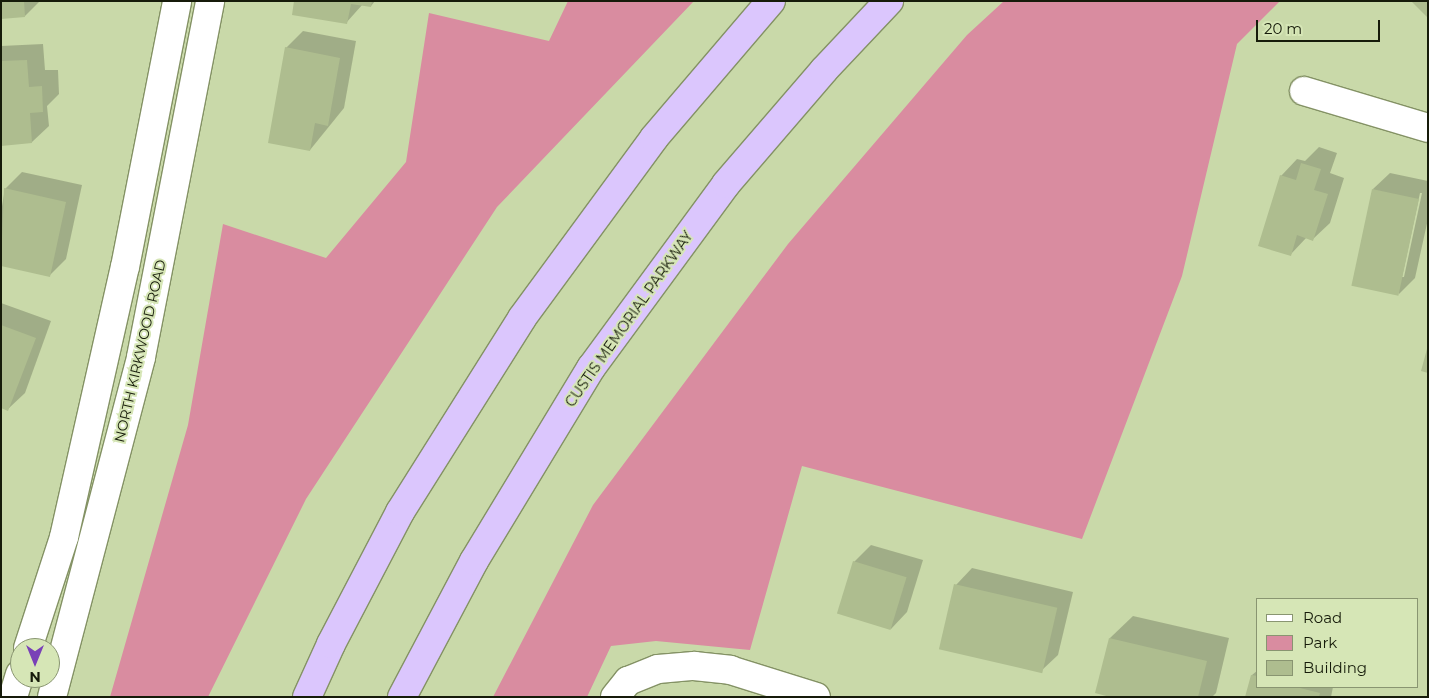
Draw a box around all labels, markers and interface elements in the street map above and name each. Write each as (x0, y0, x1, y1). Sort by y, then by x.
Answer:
scale bar (1259, 10, 1383, 42)
text: 20 m (1264, 19, 1302, 38)
street label: CUSTIS MEMORIAL PARKWAY (562, 228, 696, 410)
street label: NORTH KIRKWOOD ROAD (111, 258, 169, 444)
legend (1256, 598, 1419, 688)
text: Road (1303, 608, 1342, 627)
text: Park (1303, 633, 1337, 652)
north arrow (10, 638, 60, 688)
text: Building (1303, 658, 1367, 677)
text: N (29, 668, 41, 686)

